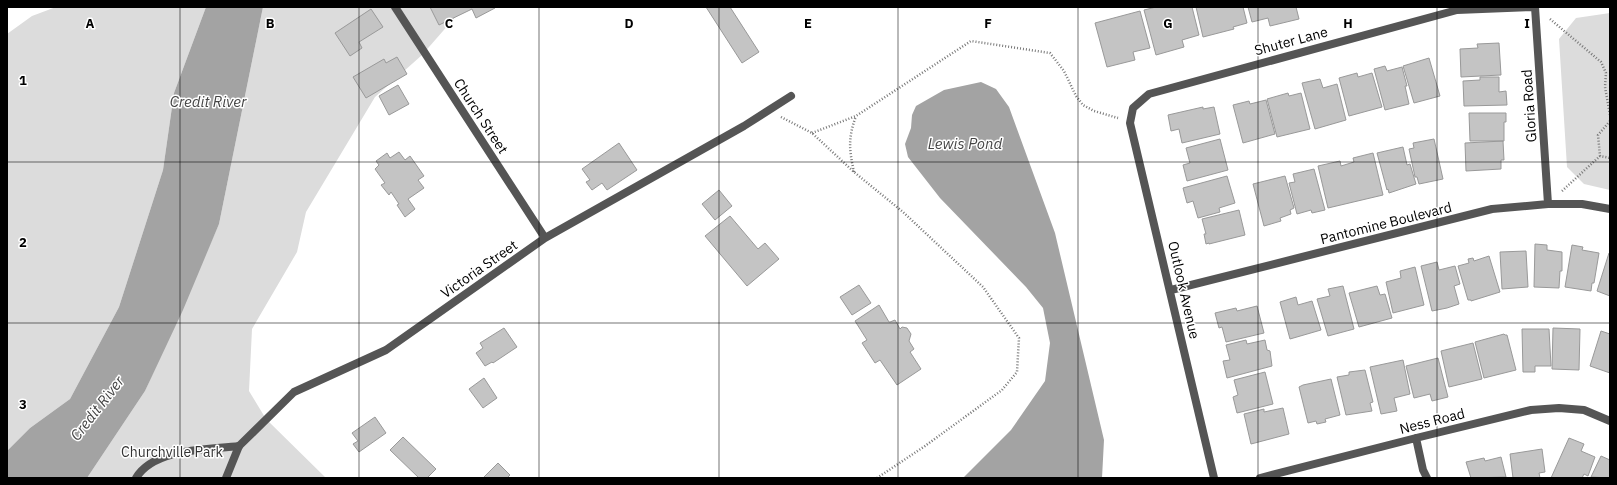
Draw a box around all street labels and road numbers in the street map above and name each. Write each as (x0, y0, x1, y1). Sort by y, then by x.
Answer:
street label: Shuter Lane (1252, 23, 1330, 59)
street label: Gloria Road (1517, 69, 1541, 143)
street label: Church Street (450, 75, 512, 157)
street label: Pantomine Boulevard (1318, 198, 1454, 248)
street label: Victoria Street (437, 236, 521, 302)
street label: Outlook Avenue (1164, 239, 1204, 341)
street label: Ness Road (1397, 404, 1467, 438)

